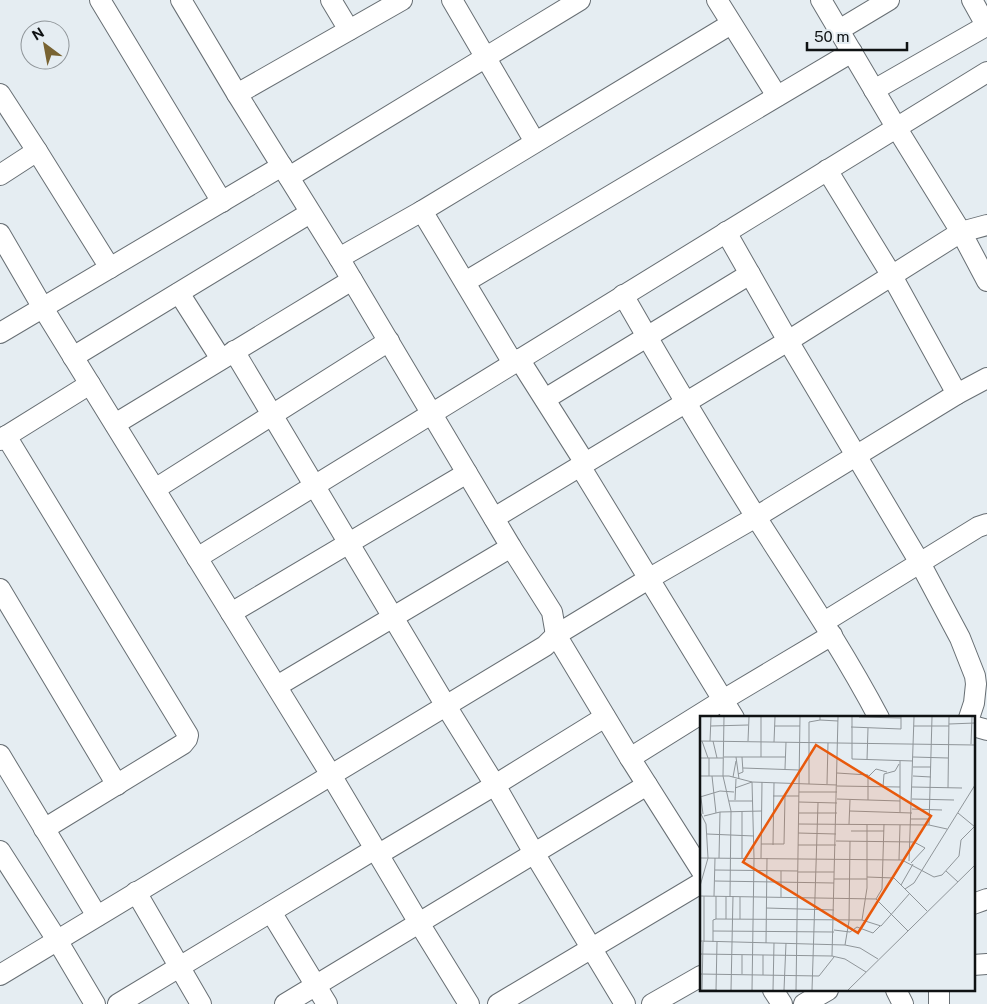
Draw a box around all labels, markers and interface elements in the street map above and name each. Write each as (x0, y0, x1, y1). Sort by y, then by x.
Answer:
north arrow (20, 20, 70, 70)
scale bar (807, 20, 907, 52)
text: N (29, 24, 47, 44)
text: 50 m (814, 28, 849, 45)
inset map (700, 716, 974, 992)

